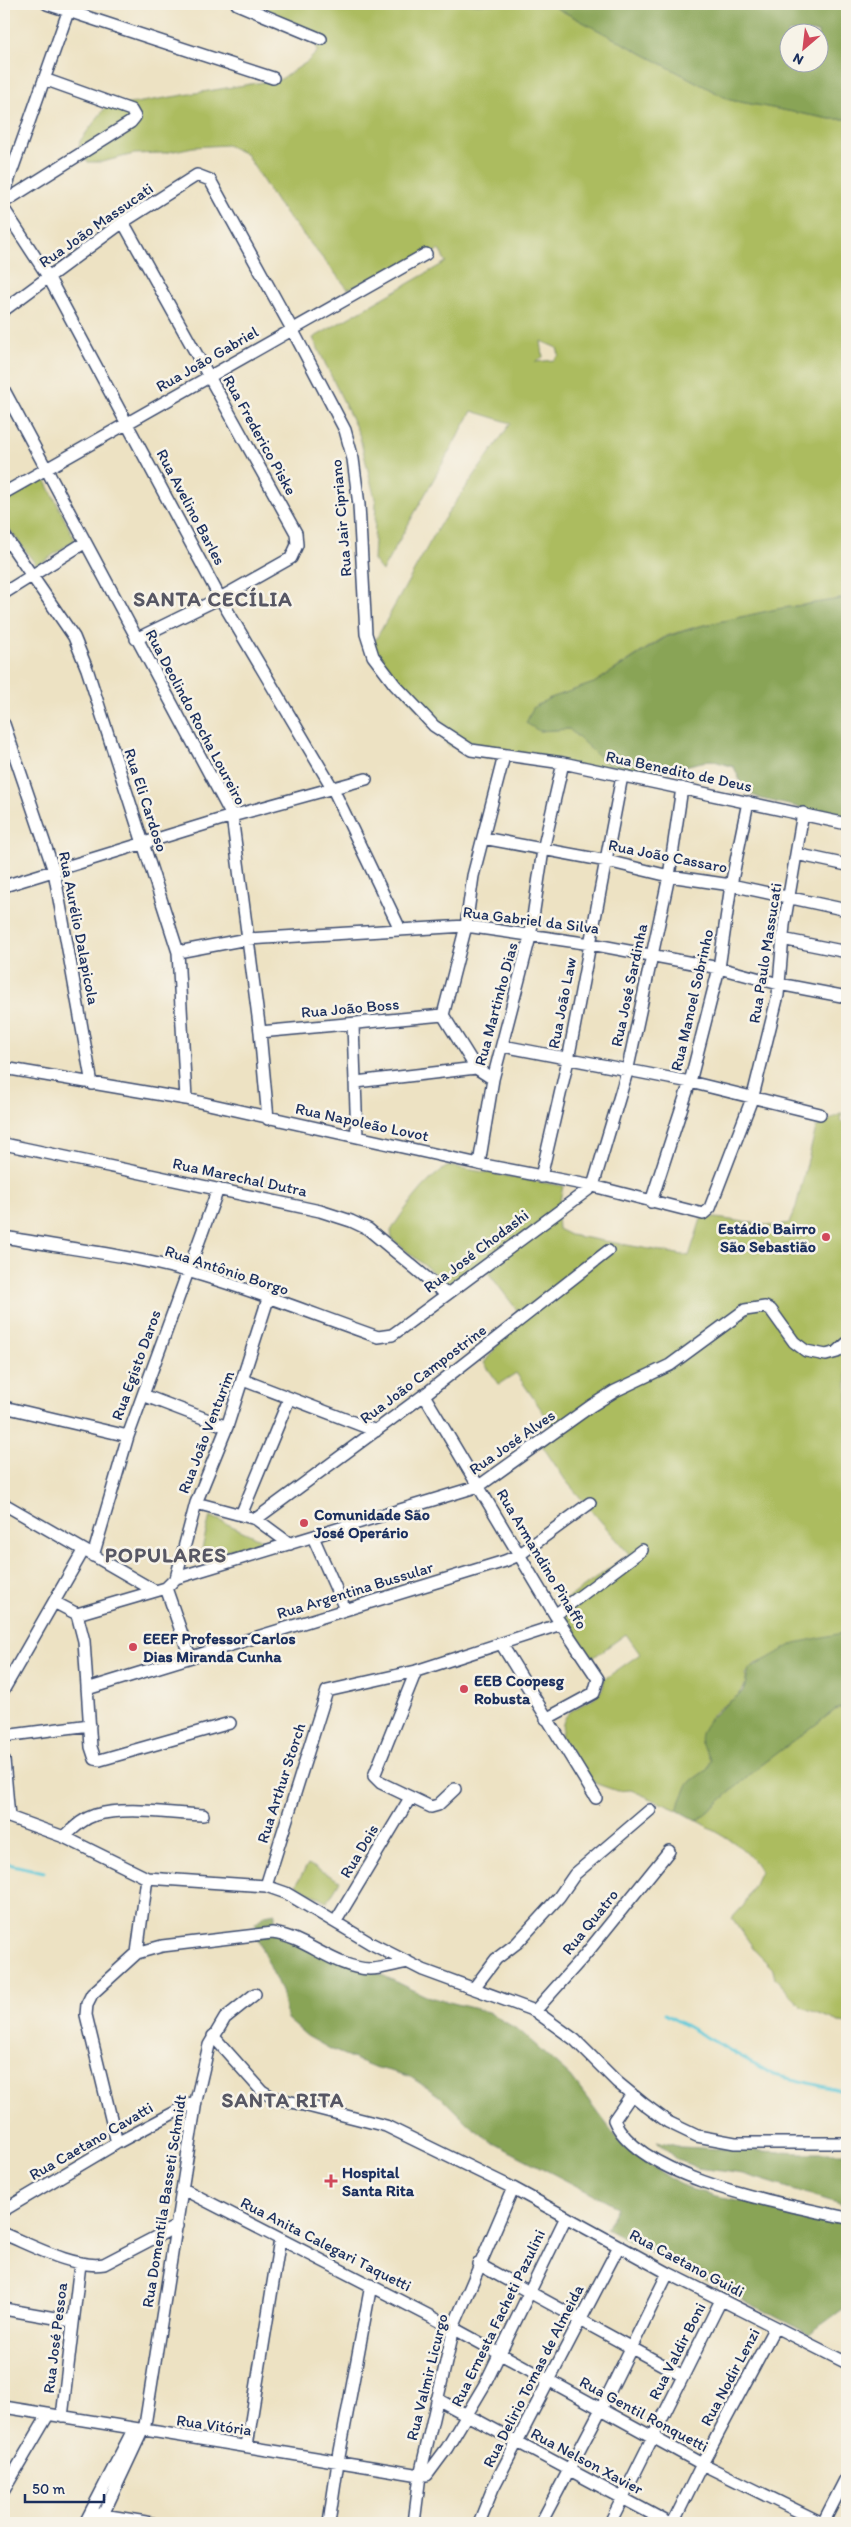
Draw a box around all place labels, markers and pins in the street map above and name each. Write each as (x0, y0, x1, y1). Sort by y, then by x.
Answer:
place label: Estádio Bairro São Sebastião (718, 1219, 816, 1256)
marker: Estádio Bairro São Sebastião (820, 1231, 832, 1243)
place label: Comunidade São José Operário (313, 1505, 430, 1543)
marker: Comunidade São José Operário (298, 1517, 310, 1529)
place label: EEEF Professor Carlos Dias Miranda Cunha (143, 1629, 296, 1666)
marker: EEEF Professor Carlos Dias Miranda Cunha (127, 1641, 139, 1653)
place label: EEB Coopesg Robusta (474, 1671, 565, 1708)
marker: EEB Coopesg Robusta (458, 1683, 470, 1695)
place label: Hospital Santa Rita (342, 2163, 415, 2200)
marker: Hospital Santa Rita (324, 2174, 338, 2188)

